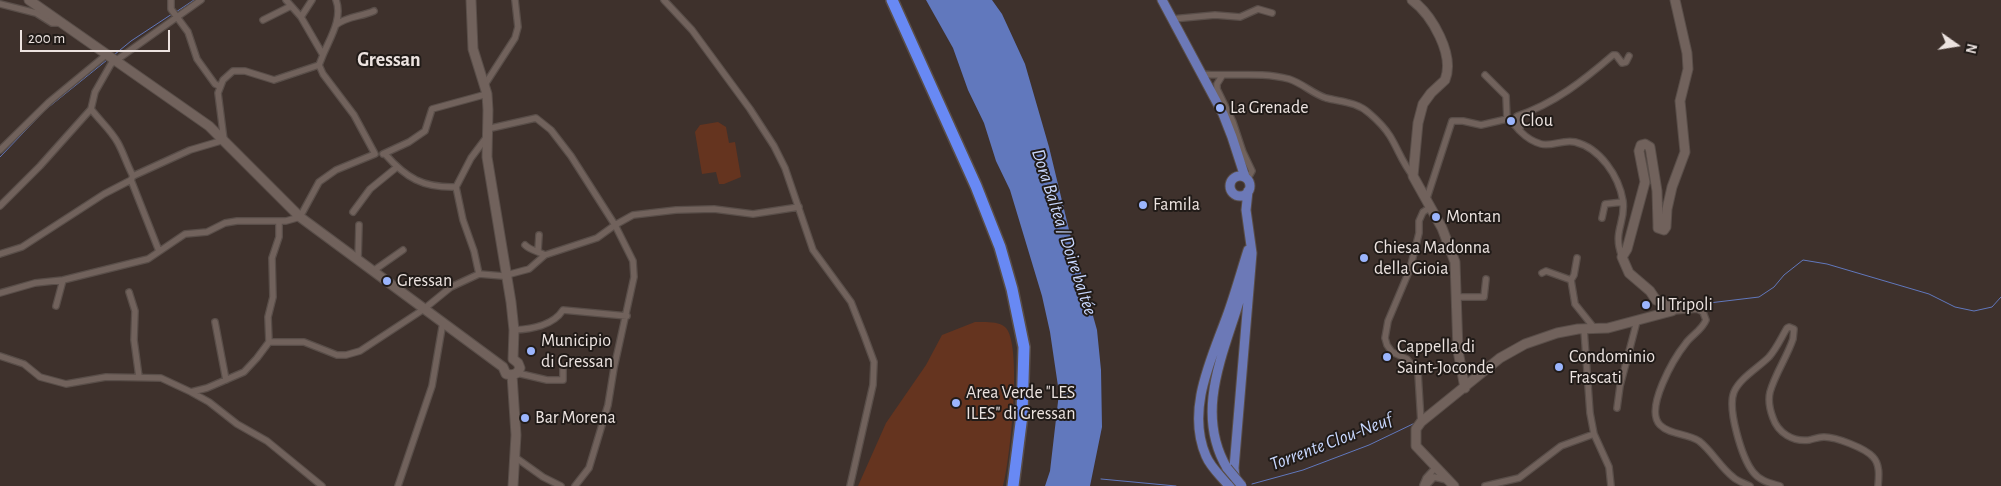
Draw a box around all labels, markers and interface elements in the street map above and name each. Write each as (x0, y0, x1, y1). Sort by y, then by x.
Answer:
scale bar (22, 20, 172, 52)
north arrow (1931, 20, 1981, 70)
text: 200 m (28, 31, 65, 46)
text: N (1963, 42, 1979, 55)
district label: Gressan (357, 48, 421, 72)
place label: La Grenade (1230, 97, 1309, 119)
marker: La Grenade (1214, 102, 1226, 114)
place label: Clou (1521, 110, 1553, 132)
marker: Clou (1505, 115, 1517, 127)
water label: Dora Baltea / Doire baltée (1026, 146, 1102, 318)
place label: Famila (1153, 194, 1200, 216)
marker: Famila (1137, 199, 1149, 211)
place label: Montan (1446, 206, 1501, 228)
marker: Montan (1430, 211, 1442, 223)
place label: Chiesa Madonna della Gioia (1374, 237, 1490, 280)
marker: Chiesa Madonna della Gioia (1358, 252, 1370, 264)
place label: Gressan (397, 270, 452, 292)
marker: Gressan (381, 275, 393, 287)
place label: Il Tripoli (1656, 294, 1713, 316)
marker: Il Tripoli (1640, 299, 1652, 311)
place label: Municipio di Gressan (541, 330, 613, 372)
place label: Cappella di Saint-Joconde (1397, 336, 1494, 378)
marker: Municipio di Gressan (525, 345, 537, 357)
place label: Condominio Frascati (1569, 346, 1655, 388)
marker: Cappella di Saint-Joconde (1381, 351, 1393, 363)
marker: Condominio Frascati (1553, 361, 1565, 373)
place label: Area Verde "LES ILES" di Gressan (966, 382, 1075, 424)
marker: Area Verde "LES ILES" di Gressan (950, 397, 962, 409)
place label: Bar Morena (535, 407, 616, 429)
water label: Torrente Clou-Neuf (1266, 408, 1396, 476)
marker: Bar Morena (519, 412, 531, 424)

